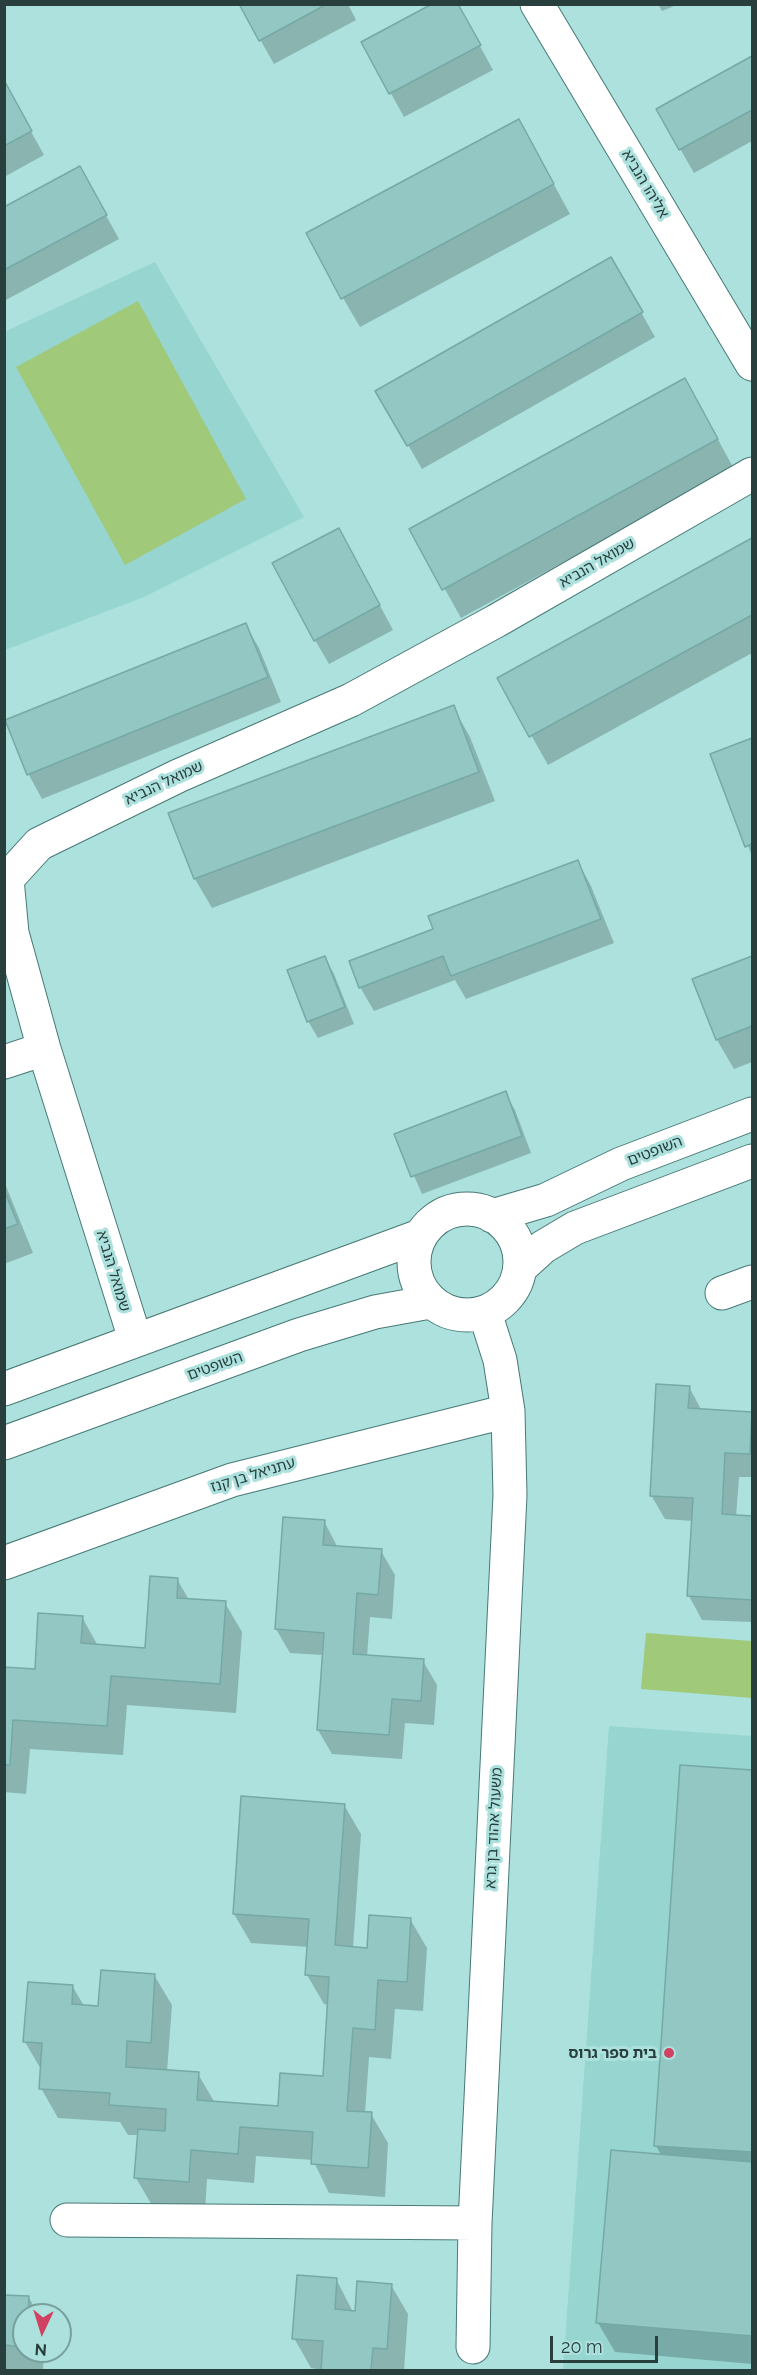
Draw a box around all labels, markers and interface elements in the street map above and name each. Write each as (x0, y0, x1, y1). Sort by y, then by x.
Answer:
street label: אליהו הנביא (618, 147, 672, 221)
street label: שמואל הנביא (556, 534, 638, 592)
street label: שמואל הנביא (122, 757, 206, 809)
street label: השופטים (625, 1132, 685, 1170)
street label: שמואל הנביא (92, 1228, 134, 1314)
street label: השופטים (185, 1348, 245, 1384)
street label: עתניאל בן קנז (209, 1454, 297, 1496)
street label: משעול אהוד בן גרא (482, 1767, 506, 1889)
place label: בית ספר גרוס (568, 2044, 657, 2062)
marker: בית ספר גרוס (662, 2046, 676, 2060)
north arrow (12, 2303, 72, 2363)
scale bar (553, 2324, 661, 2362)
text: 20 m (561, 2336, 603, 2357)
text: N (34, 2340, 48, 2359)

